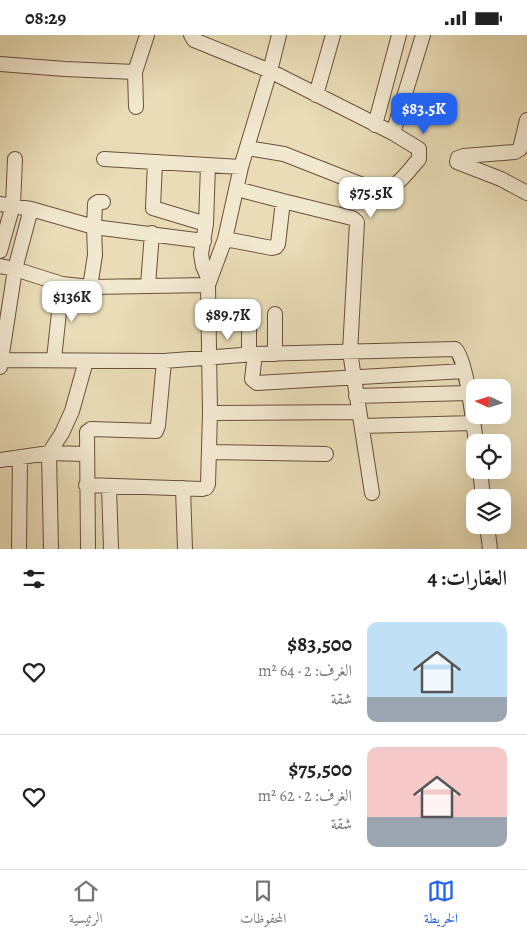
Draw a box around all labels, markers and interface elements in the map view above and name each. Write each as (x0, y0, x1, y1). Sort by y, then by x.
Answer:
text: 08:29 (25, 5, 66, 31)
pin: $83.5K (383, 93, 465, 135)
text: $83.5K (402, 98, 446, 120)
pin: $75.5K (330, 177, 412, 219)
text: $75.5K (350, 182, 392, 204)
pin: $136K (37, 281, 107, 323)
text: $136K (53, 286, 91, 308)
pin: $89.7K (187, 299, 269, 341)
text: $89.7K (206, 304, 250, 326)
north arrow (466, 379, 511, 424)
map controls (466, 379, 511, 534)
button: locate (466, 434, 511, 479)
button: layers (466, 489, 511, 534)
text: العقارات: 4 (427, 564, 507, 592)
icon: filters (20, 565, 48, 593)
text: $83,500 (287, 630, 352, 658)
icon: home (407, 642, 467, 702)
icon: heart (20, 658, 48, 686)
text: الغرف: 2 · 64 m² (258, 660, 352, 682)
text: شقة (331, 688, 352, 710)
text: $75,500 (289, 755, 352, 783)
icon: home (407, 767, 467, 827)
icon: heart (20, 783, 48, 811)
text: الغرف: 2 · 62 m² (258, 785, 352, 807)
text: شقة (331, 813, 352, 835)
tab: الرئيسية (69, 877, 103, 932)
tab: المحفوظات (240, 877, 286, 932)
tab: الخريطة (424, 877, 458, 932)

